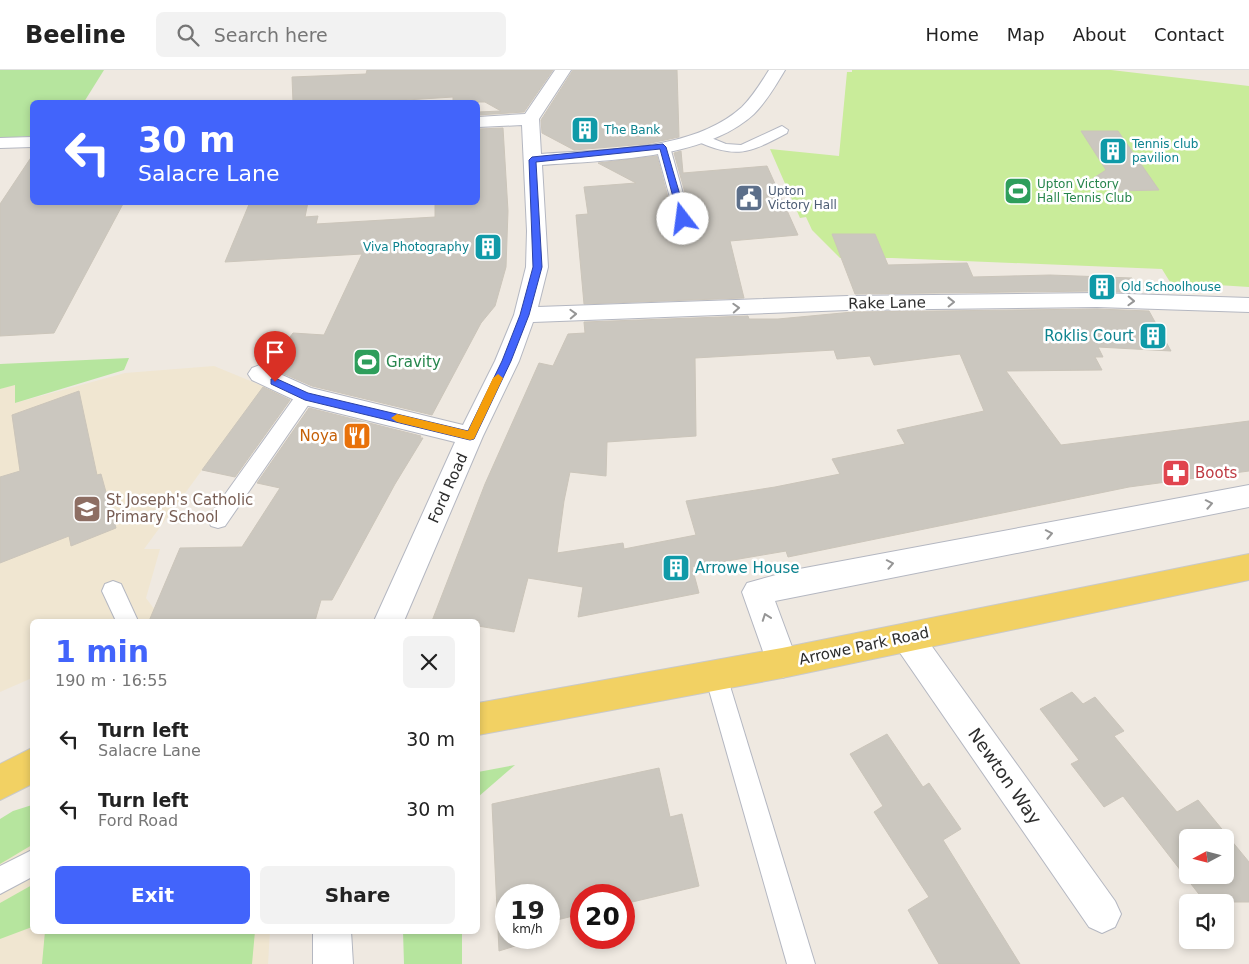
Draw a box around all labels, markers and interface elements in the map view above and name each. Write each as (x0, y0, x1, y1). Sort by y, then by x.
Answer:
search box (156, 12, 506, 57)
text: Beeline (25, 21, 126, 49)
icon: search (174, 21, 202, 49)
text: Search here (214, 24, 328, 46)
text: Home (926, 24, 979, 45)
text: Map (1007, 24, 1045, 45)
text: About (1073, 24, 1126, 45)
text: Contact (1154, 24, 1224, 45)
building icon: The Bank (570, 115, 600, 145)
icon: left (55, 120, 120, 185)
text: 30 m (138, 120, 235, 160)
place label: The Bank (603, 123, 660, 137)
building icon: Tennis club pavilion (1098, 136, 1128, 166)
place label: Tennis club pavilion (1131, 137, 1198, 165)
text: Salacre Lane (138, 161, 279, 186)
sports icon: Upton Victory Hall Tennis Club (1003, 176, 1033, 206)
place label: Upton Victory Hall Tennis Club (1037, 177, 1132, 205)
public building icon: Upton Victory Hall (734, 183, 764, 213)
place label: Upton Victory Hall (768, 184, 837, 212)
position arrow (656, 192, 708, 244)
building icon: Viva Photography (473, 232, 503, 262)
place label: Viva Photography (363, 240, 469, 254)
building icon: Old Schoolhouse (1087, 272, 1117, 302)
place label: Old Schoolhouse (1121, 280, 1221, 294)
street label: Rake Lane (848, 293, 926, 313)
one-way arrow (1127, 296, 1135, 307)
one-way arrow (947, 297, 955, 307)
one-way arrow (732, 303, 740, 314)
one-way arrow (570, 309, 578, 319)
building icon: Roklis Court (1138, 321, 1168, 351)
place label: Roklis Court (1044, 327, 1134, 345)
pin (254, 331, 296, 382)
icon: arrive (261, 338, 289, 366)
sports icon: Gravity (352, 347, 382, 377)
place label: Gravity (386, 353, 441, 371)
restaurant icon: Noya (342, 421, 372, 451)
place label: Noya (300, 427, 338, 445)
street label: Ford Road (425, 450, 471, 526)
pharmacy icon: Boots (1161, 458, 1191, 488)
place label: Boots (1195, 464, 1238, 482)
place label: St Joseph's Catholic Primary School (106, 491, 253, 526)
school or university icon: St Joseph's Catholic Primary School (72, 494, 102, 524)
one-way arrow (1205, 499, 1214, 509)
one-way arrow (1045, 529, 1054, 540)
building icon: Arrowe House (661, 553, 691, 583)
place label: Arrowe House (695, 559, 799, 577)
one-way arrow (885, 560, 894, 570)
one-way arrow (762, 613, 772, 622)
street label: Arrowe Park Road (797, 623, 931, 669)
text: 1 min (55, 634, 149, 669)
button: close (403, 636, 455, 688)
text: 190 m · 16:55 (55, 671, 168, 690)
text: Turn left (98, 719, 189, 741)
street label: Newton Way (964, 724, 1046, 829)
icon: left (55, 725, 83, 753)
text: 30 m (406, 728, 455, 750)
text: Salacre Lane (98, 741, 201, 760)
text: Turn left (98, 789, 189, 811)
icon: left (55, 795, 83, 823)
text: 30 m (406, 798, 455, 820)
text: Ford Road (98, 811, 178, 830)
north arrow (1179, 829, 1234, 884)
map controls (1179, 829, 1234, 949)
button: Exit (55, 866, 250, 924)
button: Share (260, 866, 455, 924)
speed limit sign: 20 (570, 884, 635, 949)
button: sound (1179, 894, 1234, 949)
text: 19 (510, 896, 545, 925)
text: km/h (512, 922, 543, 936)

